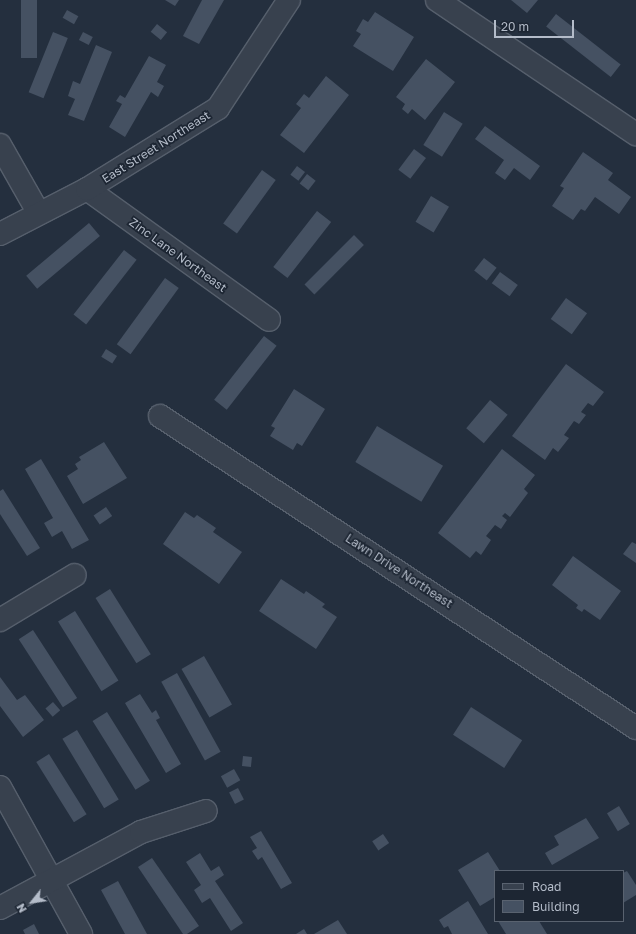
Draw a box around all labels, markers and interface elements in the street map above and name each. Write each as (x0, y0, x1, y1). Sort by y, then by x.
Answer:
scale bar (496, 12, 576, 38)
text: 20 m (501, 19, 529, 34)
street label: East Street Northeast (99, 108, 213, 186)
street label: Zinc Lane Northeast (127, 215, 229, 295)
street label: Lawn Drive Northeast (343, 531, 455, 611)
legend (494, 870, 624, 922)
text: Road (532, 879, 561, 894)
north arrow (12, 882, 52, 922)
text: Building (532, 899, 580, 914)
text: N (13, 901, 29, 915)

